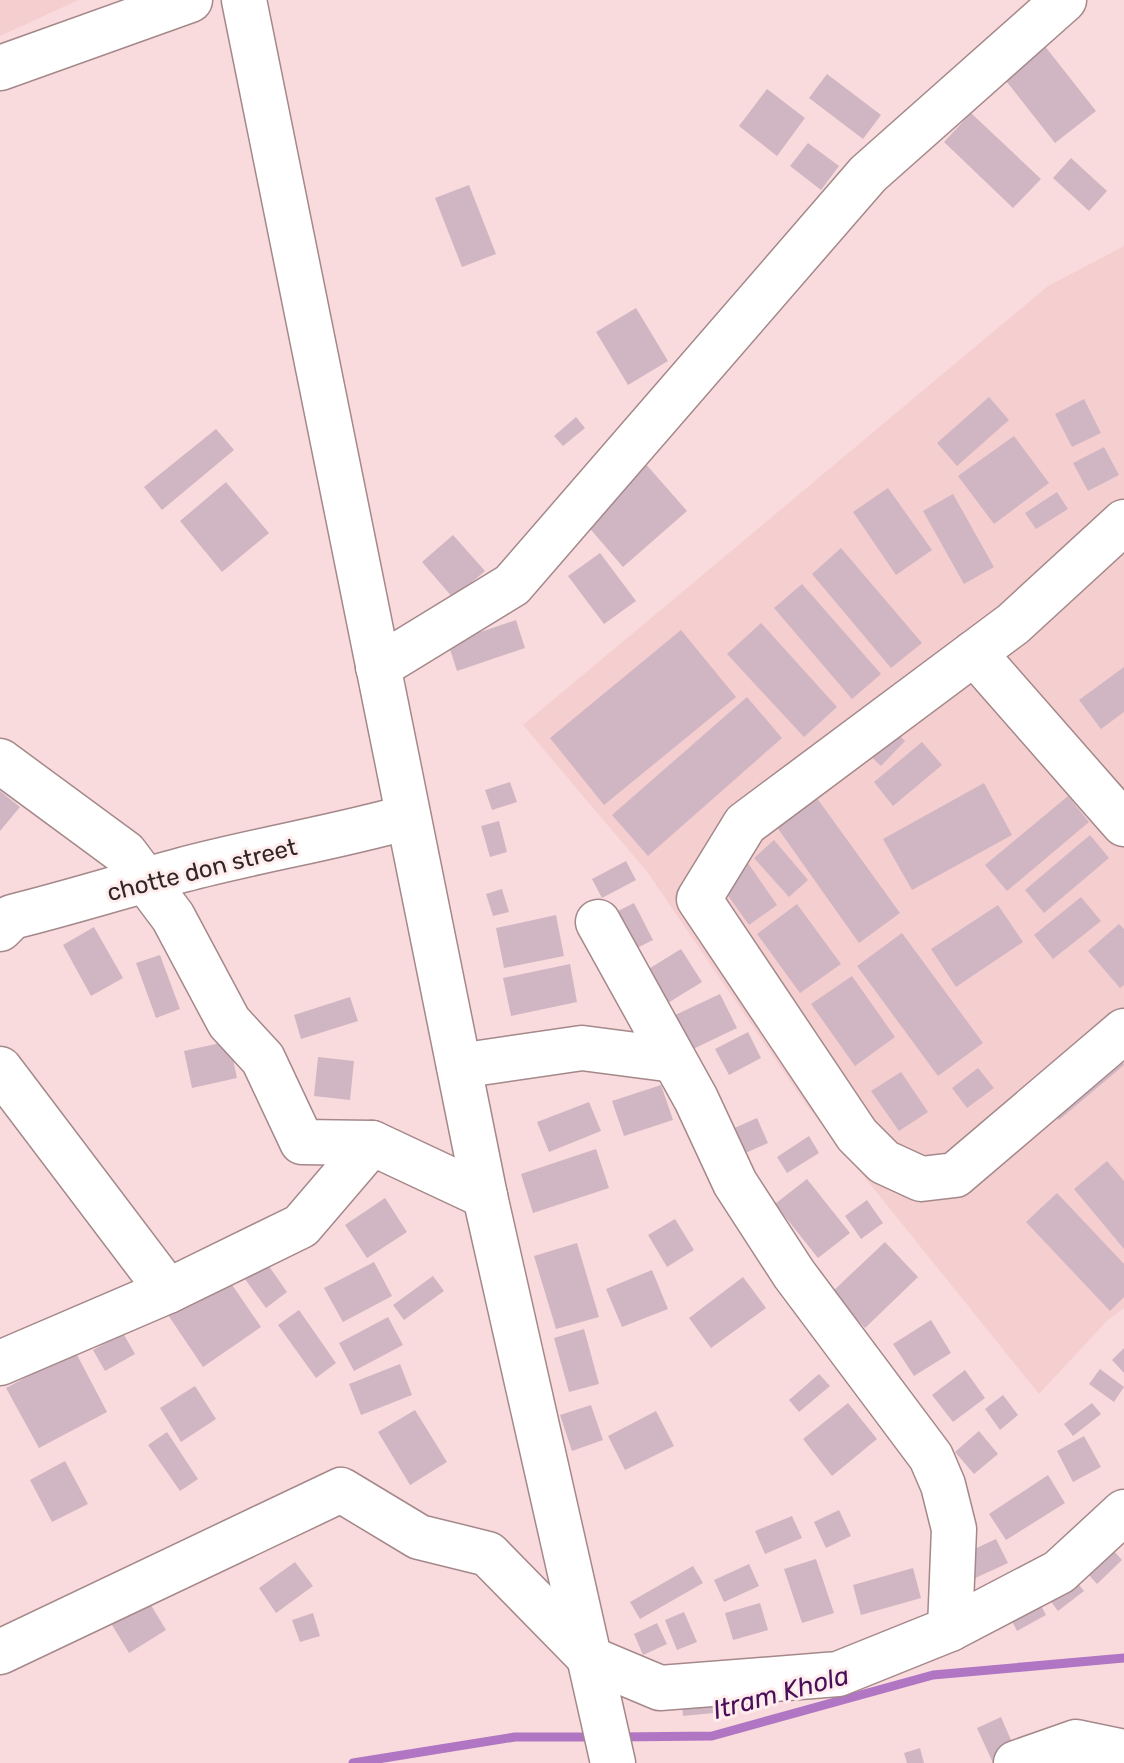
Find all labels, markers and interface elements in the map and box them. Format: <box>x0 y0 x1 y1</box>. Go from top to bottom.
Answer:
street label: chotte don street <box>104 833 300 907</box>
water label: Itram Khola <box>710 1660 852 1726</box>

